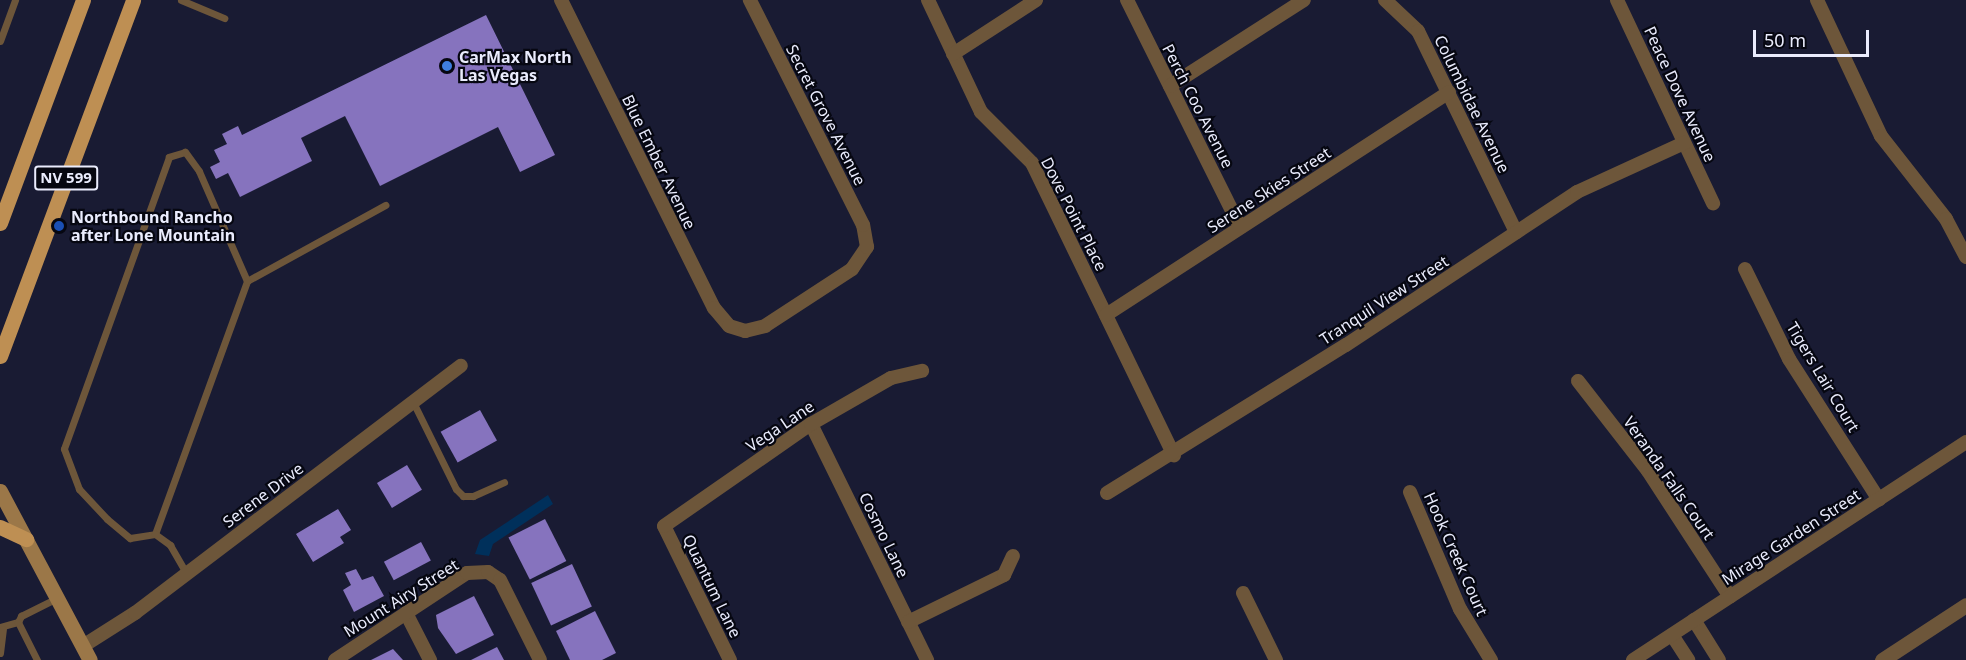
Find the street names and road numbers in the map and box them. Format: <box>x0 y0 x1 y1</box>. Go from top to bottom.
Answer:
street label: Peace Dove Avenue <box>1640 23 1720 165</box>
street label: Columbidae Avenue <box>1430 32 1514 176</box>
street label: Secret Grove Avenue <box>782 41 870 189</box>
street label: Perch Coo Avenue <box>1158 41 1238 171</box>
street label: Blue Ember Avenue <box>618 92 700 232</box>
street label: Serene Skies Street <box>1204 143 1334 237</box>
street label: Dove Point Place <box>1037 154 1111 274</box>
road number: NV 599 <box>33 166 99 190</box>
street label: Tranquil View Street <box>1316 251 1452 349</box>
street label: Tigers Lair Court <box>1783 319 1863 435</box>
street label: Vega Lane <box>742 396 818 456</box>
street label: Veranda Falls Court <box>1619 413 1719 543</box>
street label: Serene Drive <box>219 459 307 531</box>
street label: Mirage Garden Street <box>1718 485 1864 589</box>
street label: Cosmo Lane <box>855 489 913 581</box>
street label: Hook Creek Court <box>1420 489 1492 619</box>
street label: Quantum Lane <box>679 531 745 641</box>
street label: Mount Airy Street <box>340 555 462 641</box>

